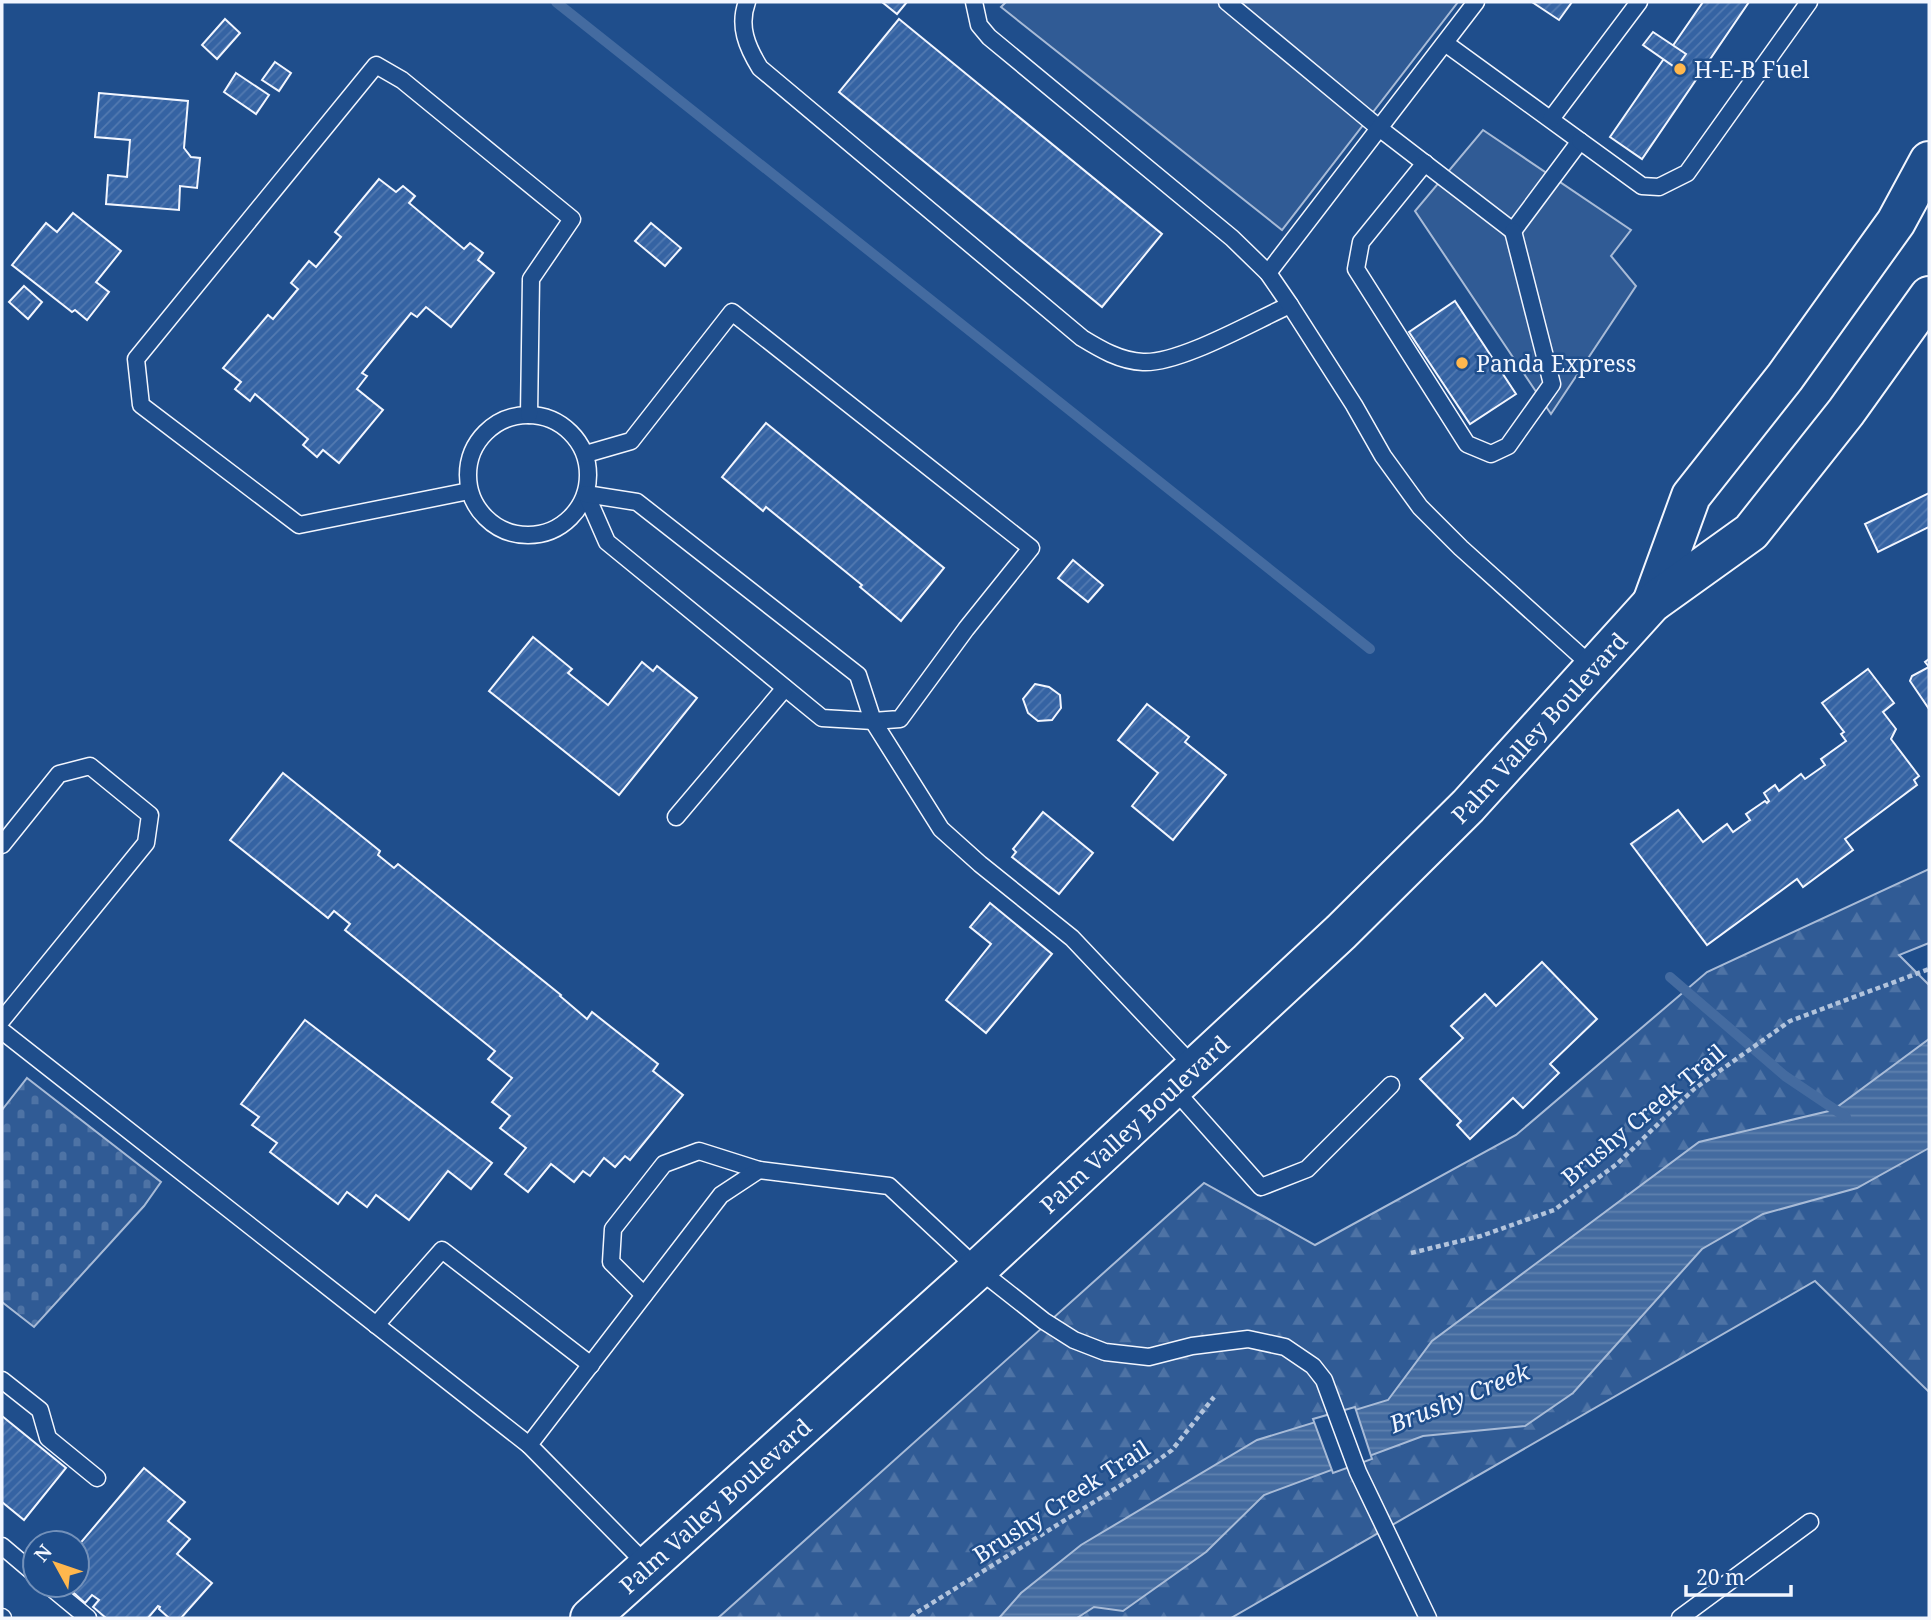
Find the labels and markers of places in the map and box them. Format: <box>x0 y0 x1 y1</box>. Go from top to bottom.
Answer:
place label: H-E-B Fuel <box>1694 53 1809 85</box>
marker: H-E-B Fuel <box>1672 61 1688 77</box>
place label: Panda Express <box>1476 347 1636 379</box>
marker: Panda Express <box>1454 355 1470 371</box>

